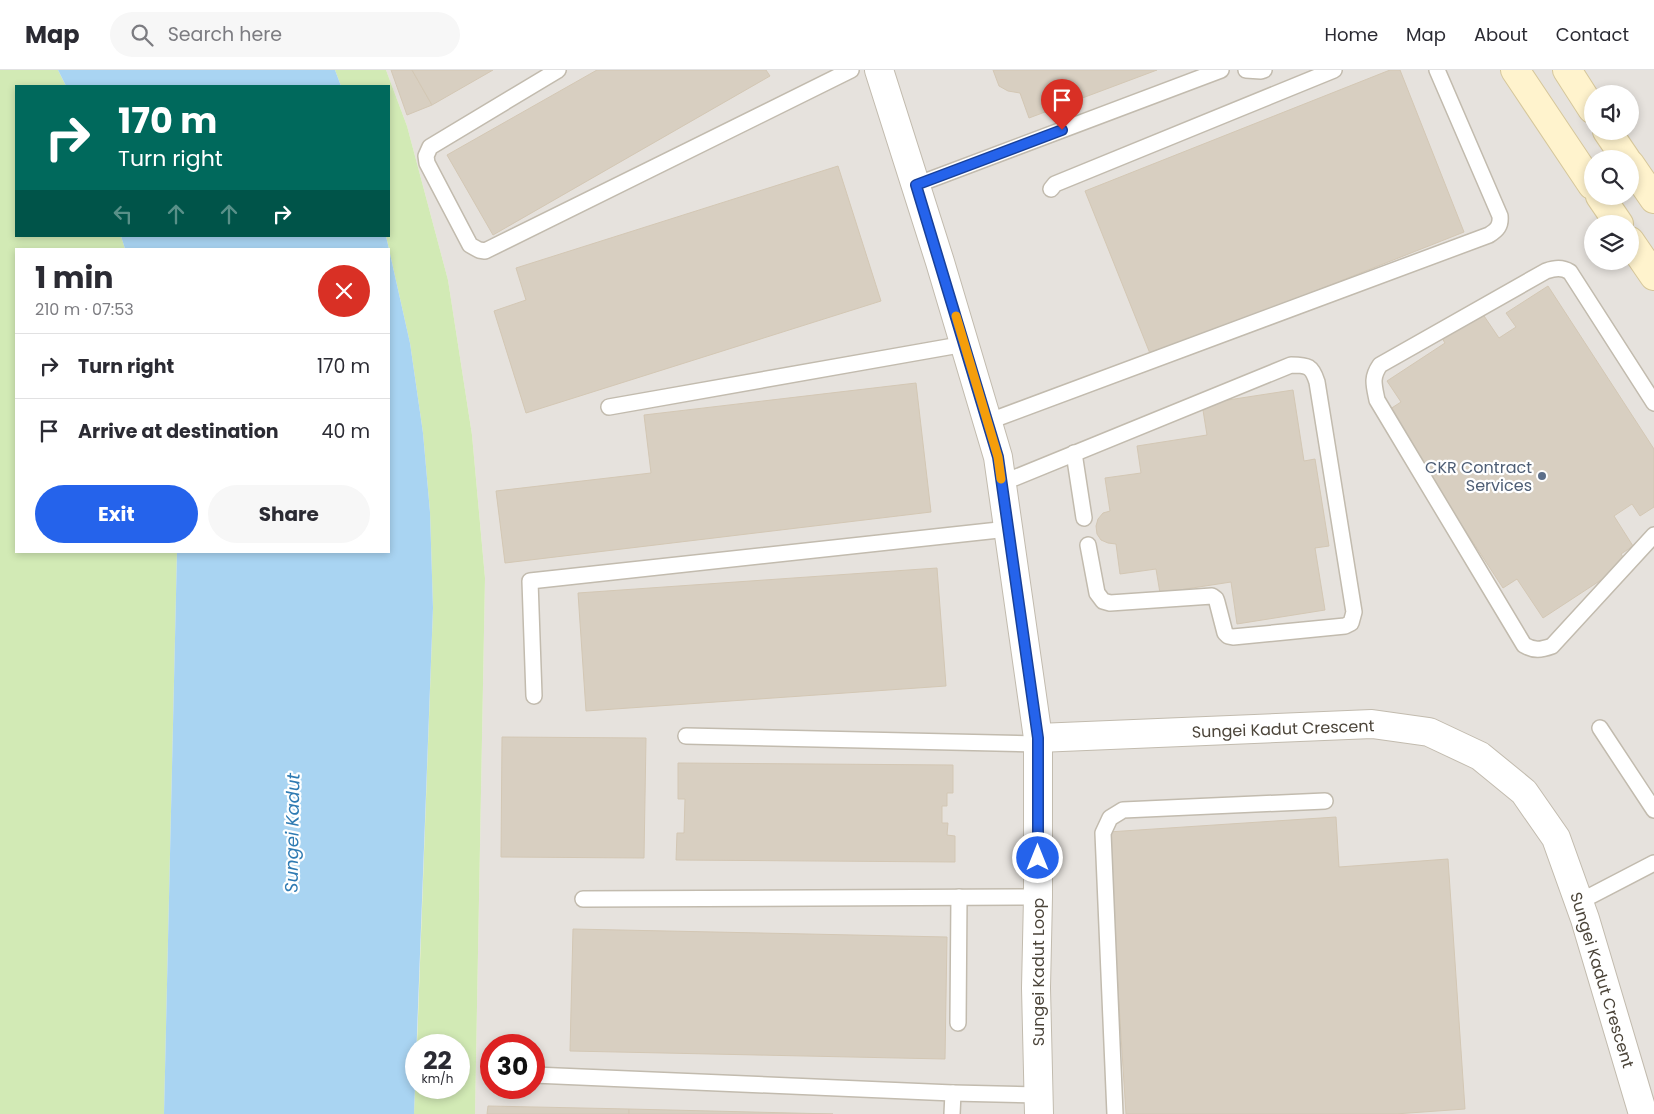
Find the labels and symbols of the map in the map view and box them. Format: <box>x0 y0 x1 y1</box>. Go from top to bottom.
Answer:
pin <box>1041 79 1083 130</box>
place label: CKR Contract Services <box>1425 456 1532 497</box>
marker: CKR Contract Services <box>1536 470 1548 482</box>
street label: Sungei Kadut Crescent <box>1191 714 1375 744</box>
water label: Sungei Kadut <box>278 772 306 893</box>
position arrow <box>1011 831 1063 883</box>
street label: Sungei Kadut Crescent <box>1564 889 1640 1071</box>
street label: Sungei Kadut Loop <box>1027 898 1050 1046</box>
speed limit sign: 30 <box>480 1034 545 1099</box>

